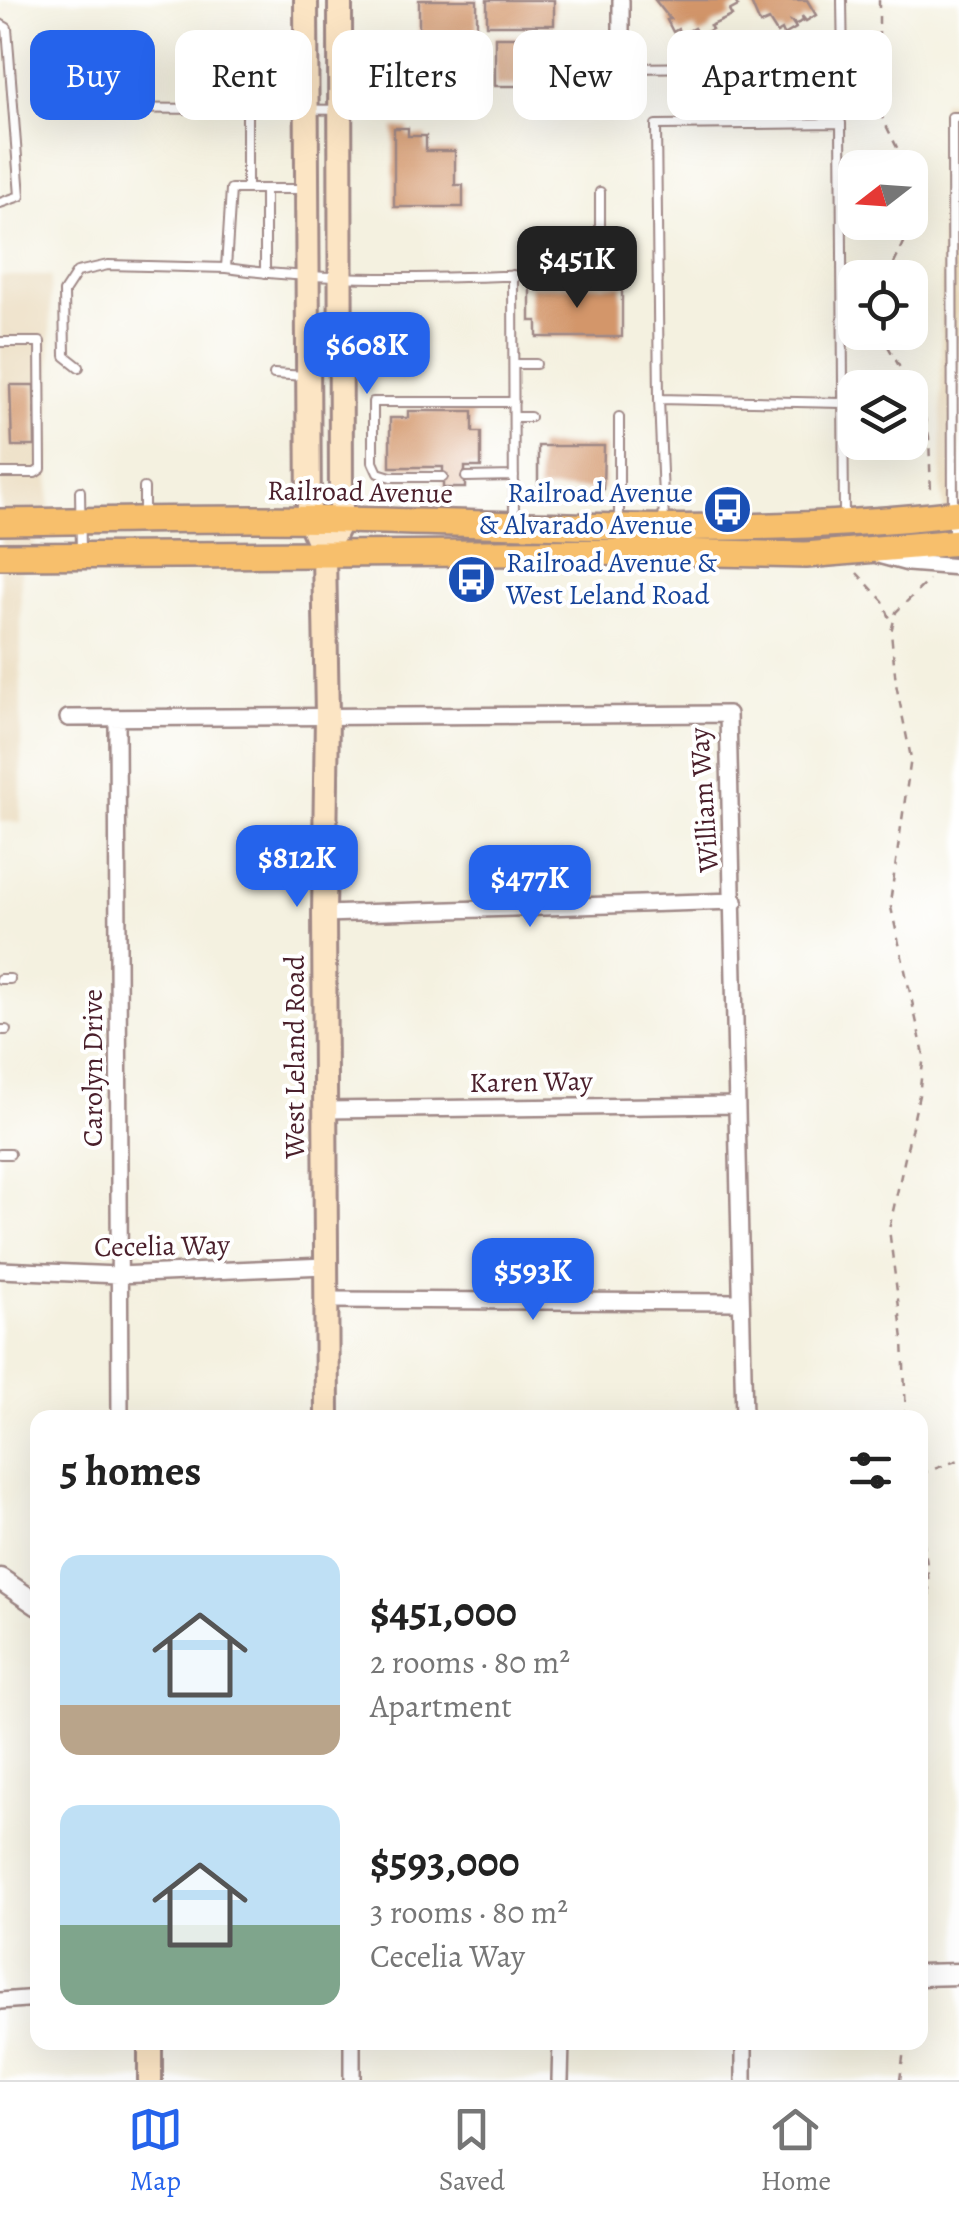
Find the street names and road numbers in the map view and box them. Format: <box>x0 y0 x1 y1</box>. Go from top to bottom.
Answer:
street label: Railroad Avenue <box>267 471 453 513</box>
street label: William Way <box>680 726 728 875</box>
street label: West Leland Road <box>276 954 314 1160</box>
street label: Carolyn Drive <box>74 989 112 1147</box>
street label: Karen Way <box>469 1062 593 1102</box>
street label: Cecelia Way <box>94 1226 231 1266</box>

